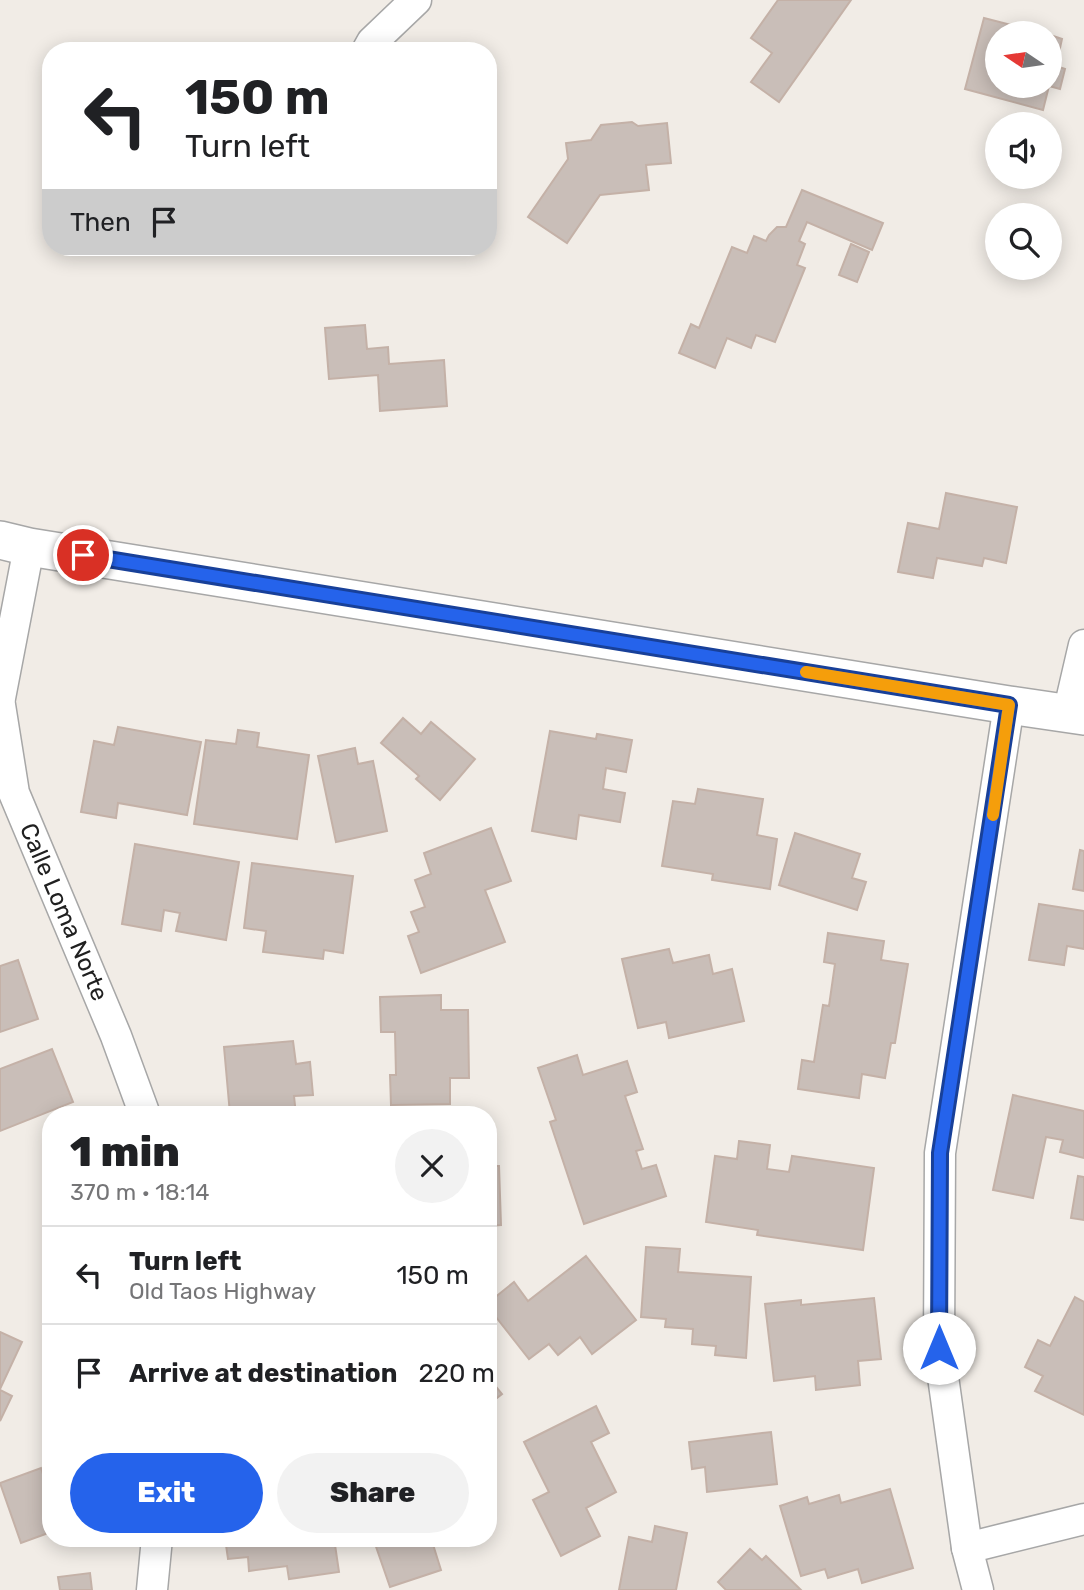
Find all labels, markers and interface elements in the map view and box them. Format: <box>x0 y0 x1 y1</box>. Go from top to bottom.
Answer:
north arrow <box>985 21 1062 98</box>
map controls <box>985 21 1062 280</box>
text: 150 m <box>185 68 330 126</box>
icon: left <box>70 70 161 161</box>
button: sound <box>985 112 1062 189</box>
text: Turn left <box>185 127 310 165</box>
icon: arrive <box>145 203 183 241</box>
button: search <box>985 203 1062 280</box>
text: Then <box>70 207 131 238</box>
pin <box>53 525 113 585</box>
icon: arrive <box>64 536 102 574</box>
street label: Calle Loma Norte <box>14 819 114 1005</box>
text: 1 min <box>70 1127 180 1177</box>
button: close <box>395 1129 469 1203</box>
text: 370 m · 18:14 <box>70 1178 210 1206</box>
text: Turn left <box>129 1246 241 1277</box>
icon: left <box>70 1256 108 1294</box>
text: 150 m <box>396 1260 469 1291</box>
text: Old Taos Highway <box>129 1277 316 1305</box>
position arrow <box>902 1311 976 1385</box>
icon: arrive <box>70 1354 108 1392</box>
text: Arrive at destination <box>129 1358 397 1389</box>
text: 220 m <box>418 1358 495 1389</box>
button: Exit <box>70 1453 263 1533</box>
button: Share <box>277 1453 469 1533</box>

